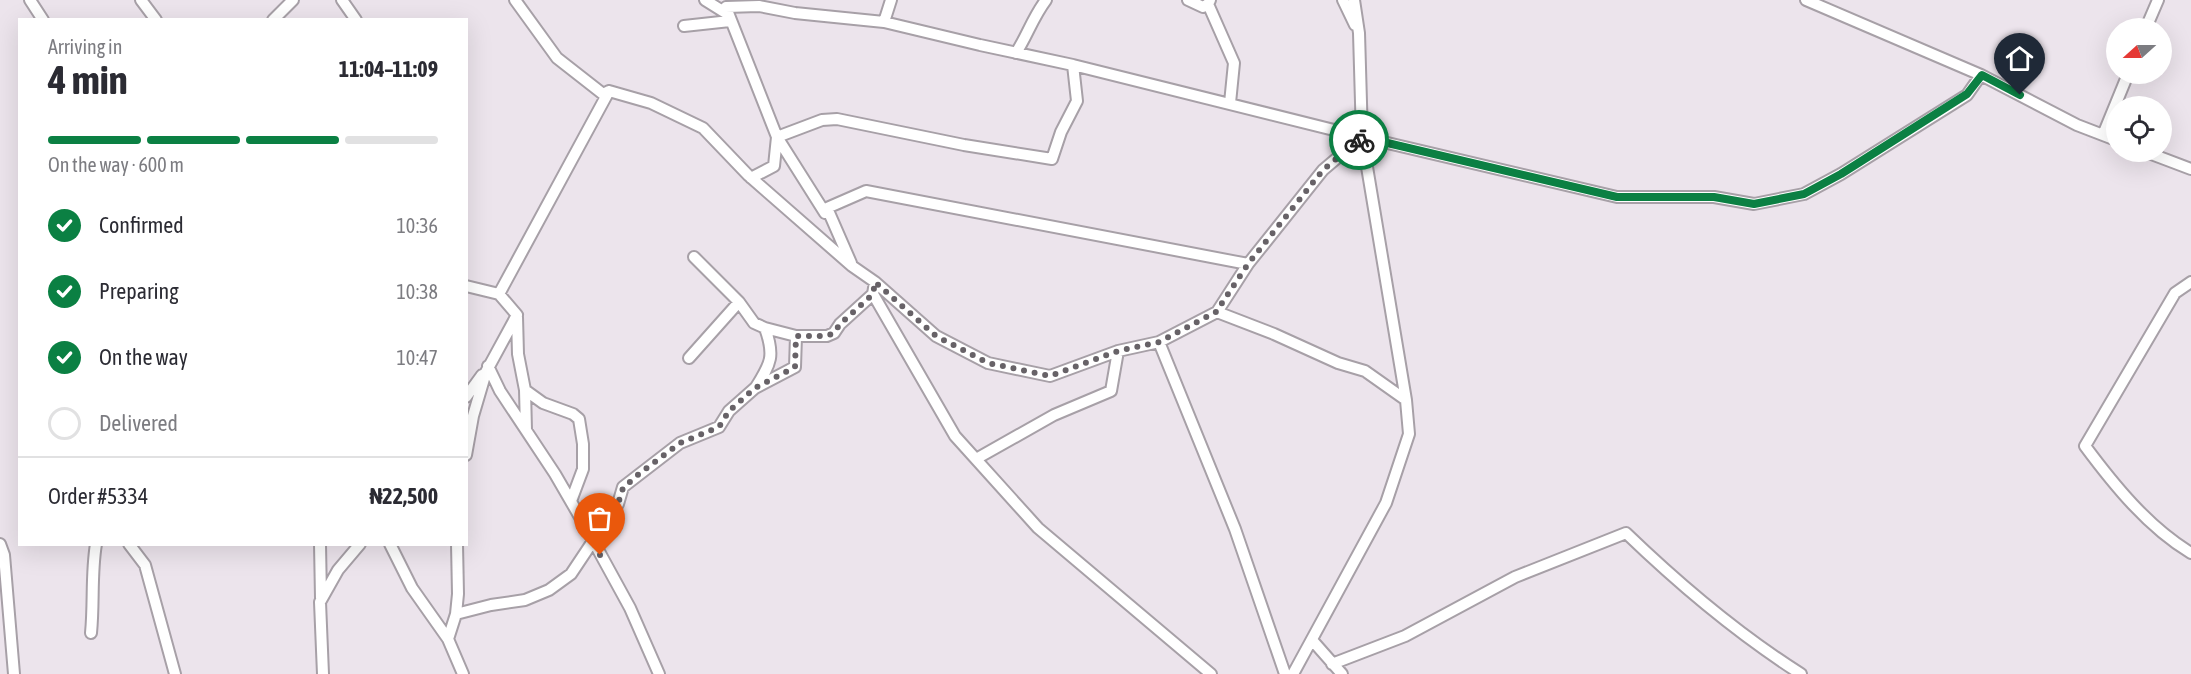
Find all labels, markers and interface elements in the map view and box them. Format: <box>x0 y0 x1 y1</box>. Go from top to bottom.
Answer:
north arrow <box>2106 18 2172 84</box>
map controls <box>2106 18 2172 162</box>
pin <box>1994 33 2045 95</box>
text: Arriving in <box>48 35 122 58</box>
icon: home <box>2003 42 2036 75</box>
text: 11:04–11:09 <box>339 56 438 82</box>
text: 4 min <box>48 58 128 102</box>
button: locate <box>2106 96 2172 162</box>
courier <box>1329 110 1389 170</box>
icon: bike <box>1343 124 1376 157</box>
text: On the way · 600 m <box>48 153 184 176</box>
icon: check <box>48 209 81 242</box>
text: Confirmed <box>99 212 184 238</box>
text: 10:36 <box>396 214 438 237</box>
icon: check <box>48 275 81 308</box>
text: Preparing <box>99 278 179 304</box>
text: 10:38 <box>396 280 438 303</box>
icon: check <box>48 341 81 374</box>
text: On the way <box>99 344 188 370</box>
text: 10:47 <box>396 346 438 369</box>
text: Delivered <box>99 410 178 436</box>
text: Order #5334 <box>48 483 148 509</box>
text: ₦22,500 <box>369 483 438 509</box>
pin <box>574 493 625 555</box>
icon: bag <box>583 502 616 535</box>

